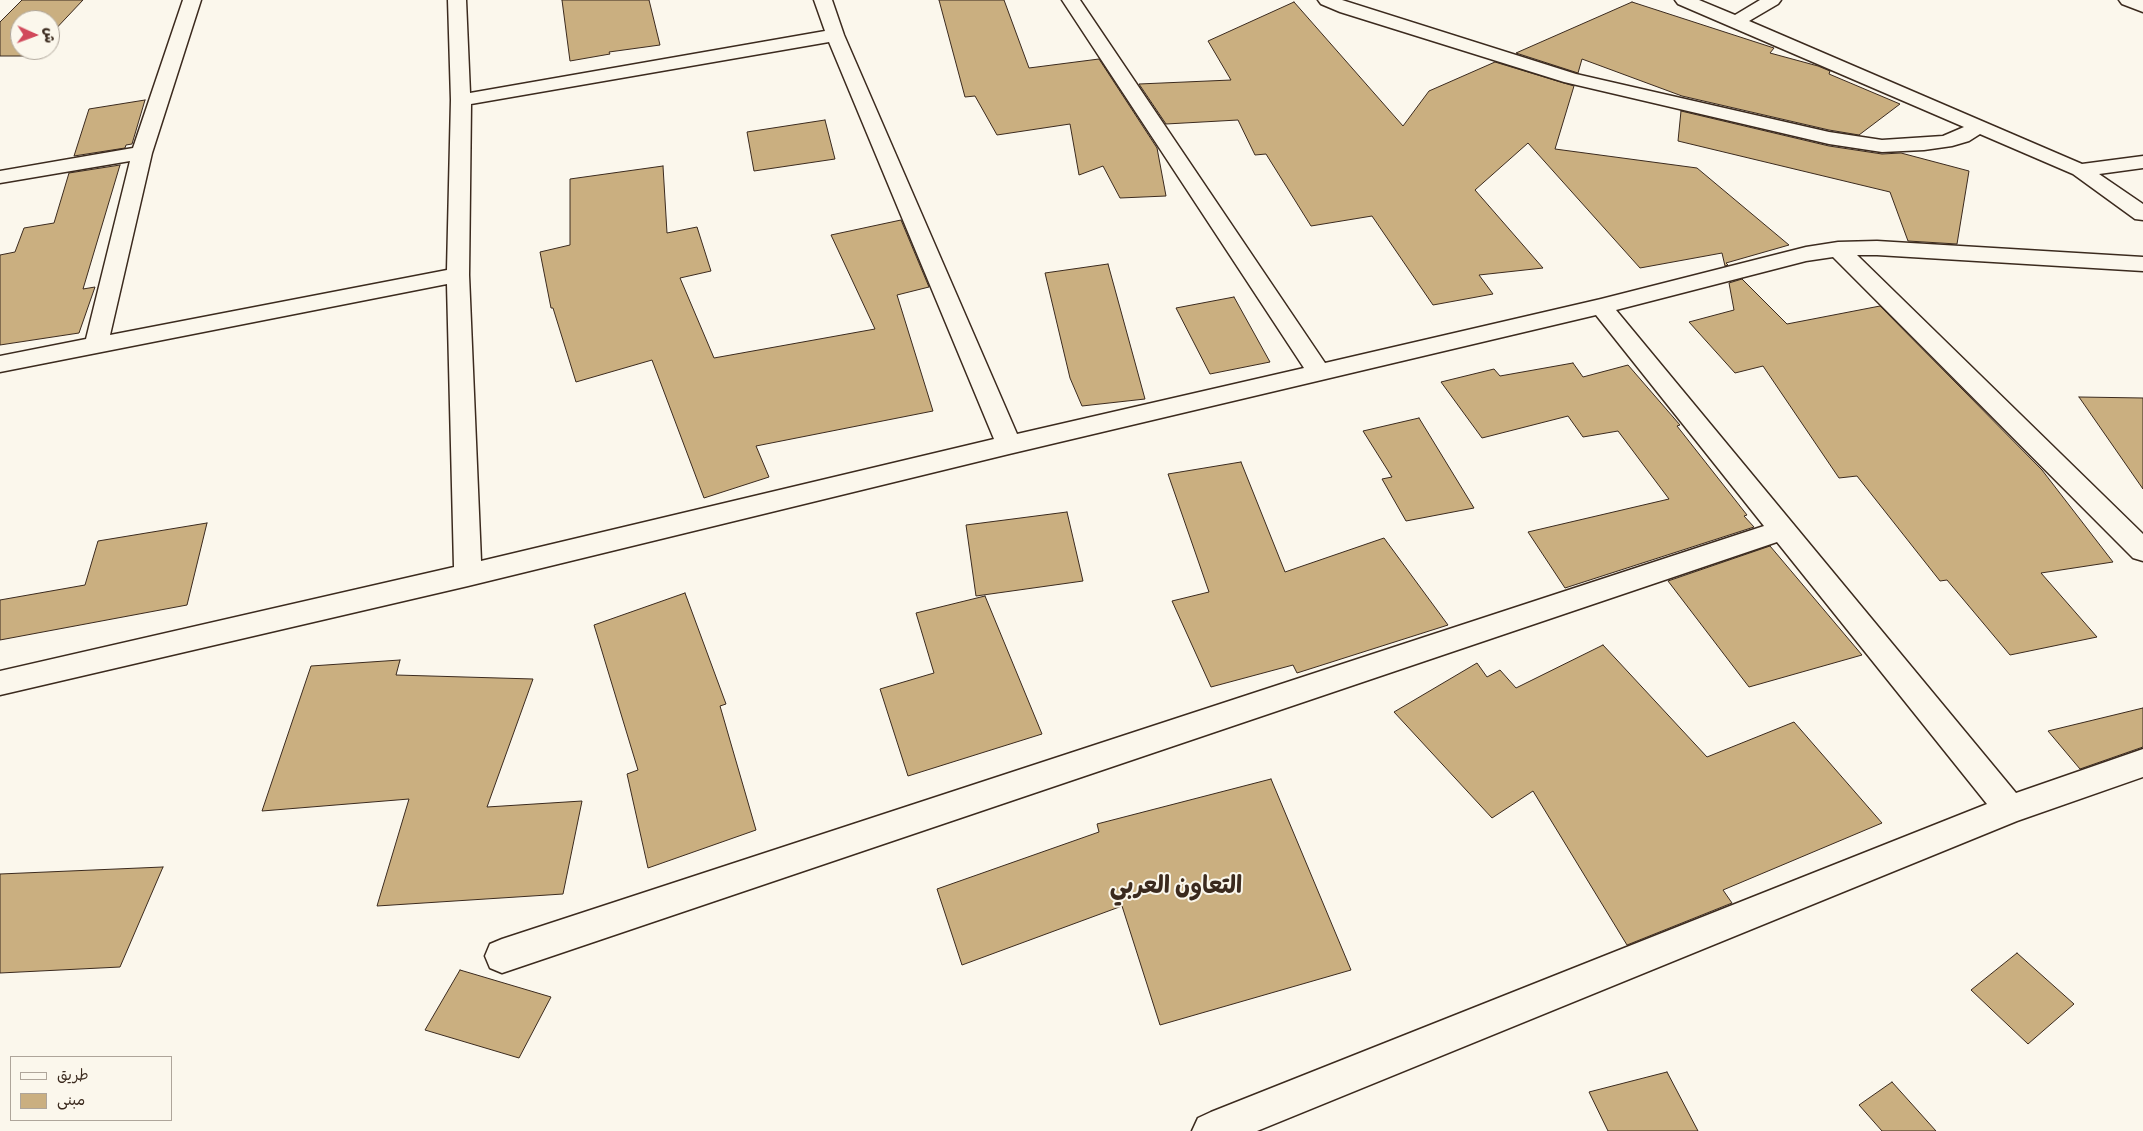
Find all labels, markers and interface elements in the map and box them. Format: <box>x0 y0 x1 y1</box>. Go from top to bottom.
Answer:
north arrow <box>10 10 60 60</box>
text: ش <box>41 28 58 44</box>
district label: التعاون العربي <box>1110 873 1242 901</box>
legend <box>10 1056 172 1121</box>
text: طريق <box>57 1066 89 1085</box>
text: مبنى <box>57 1091 85 1110</box>

